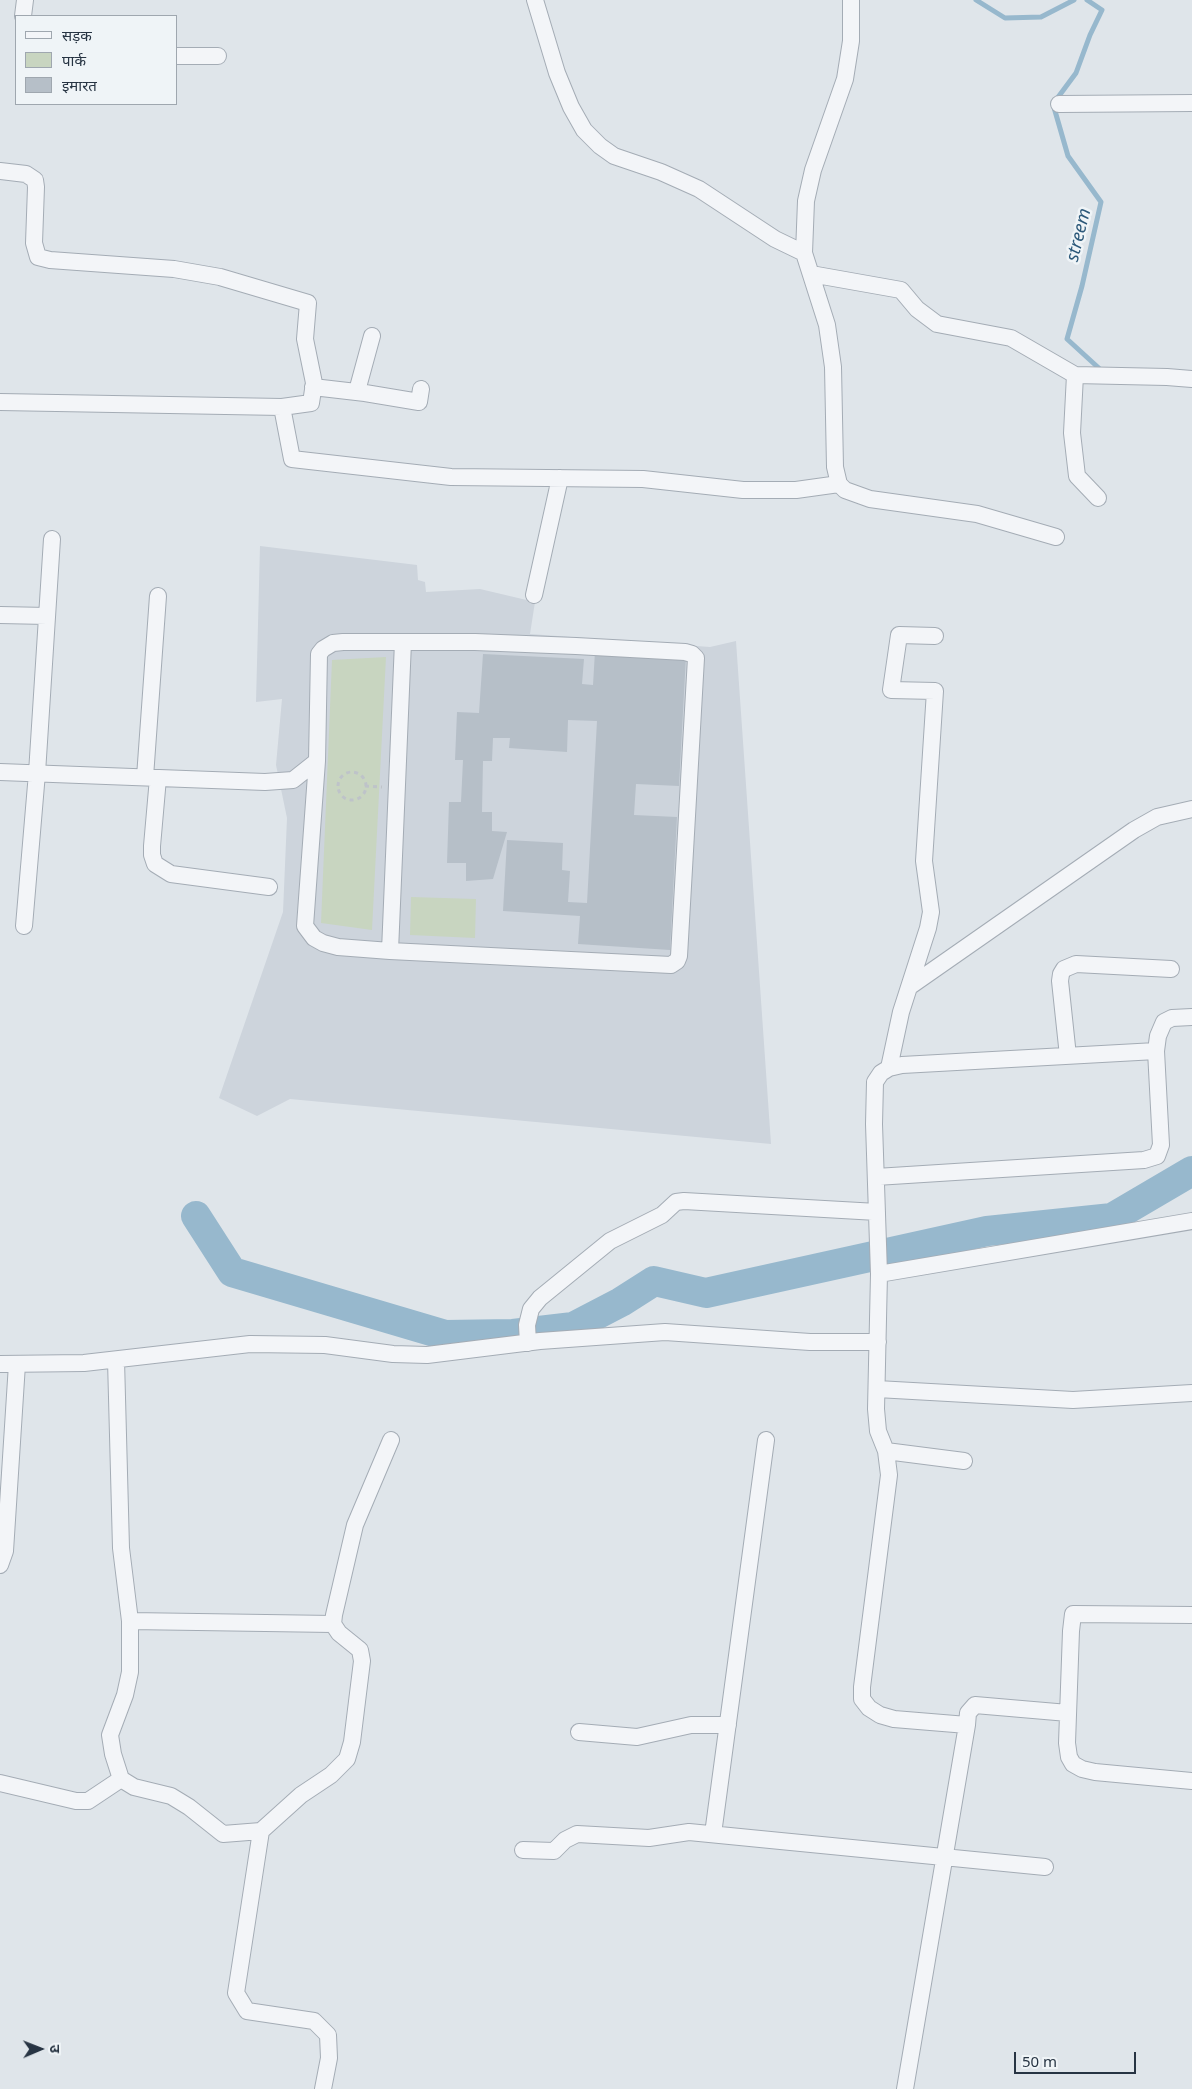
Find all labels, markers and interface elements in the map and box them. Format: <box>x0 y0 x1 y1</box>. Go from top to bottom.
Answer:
legend <box>15 15 178 105</box>
text: सड़क <box>62 25 92 45</box>
text: पार्क <box>62 50 86 70</box>
text: इमारत <box>62 75 97 95</box>
water label: streem <box>1062 206 1096 264</box>
north arrow <box>15 2024 65 2074</box>
scale bar <box>1017 2042 1140 2074</box>
text: उ <box>46 2044 65 2053</box>
text: 50 m <box>1022 2051 1057 2071</box>

